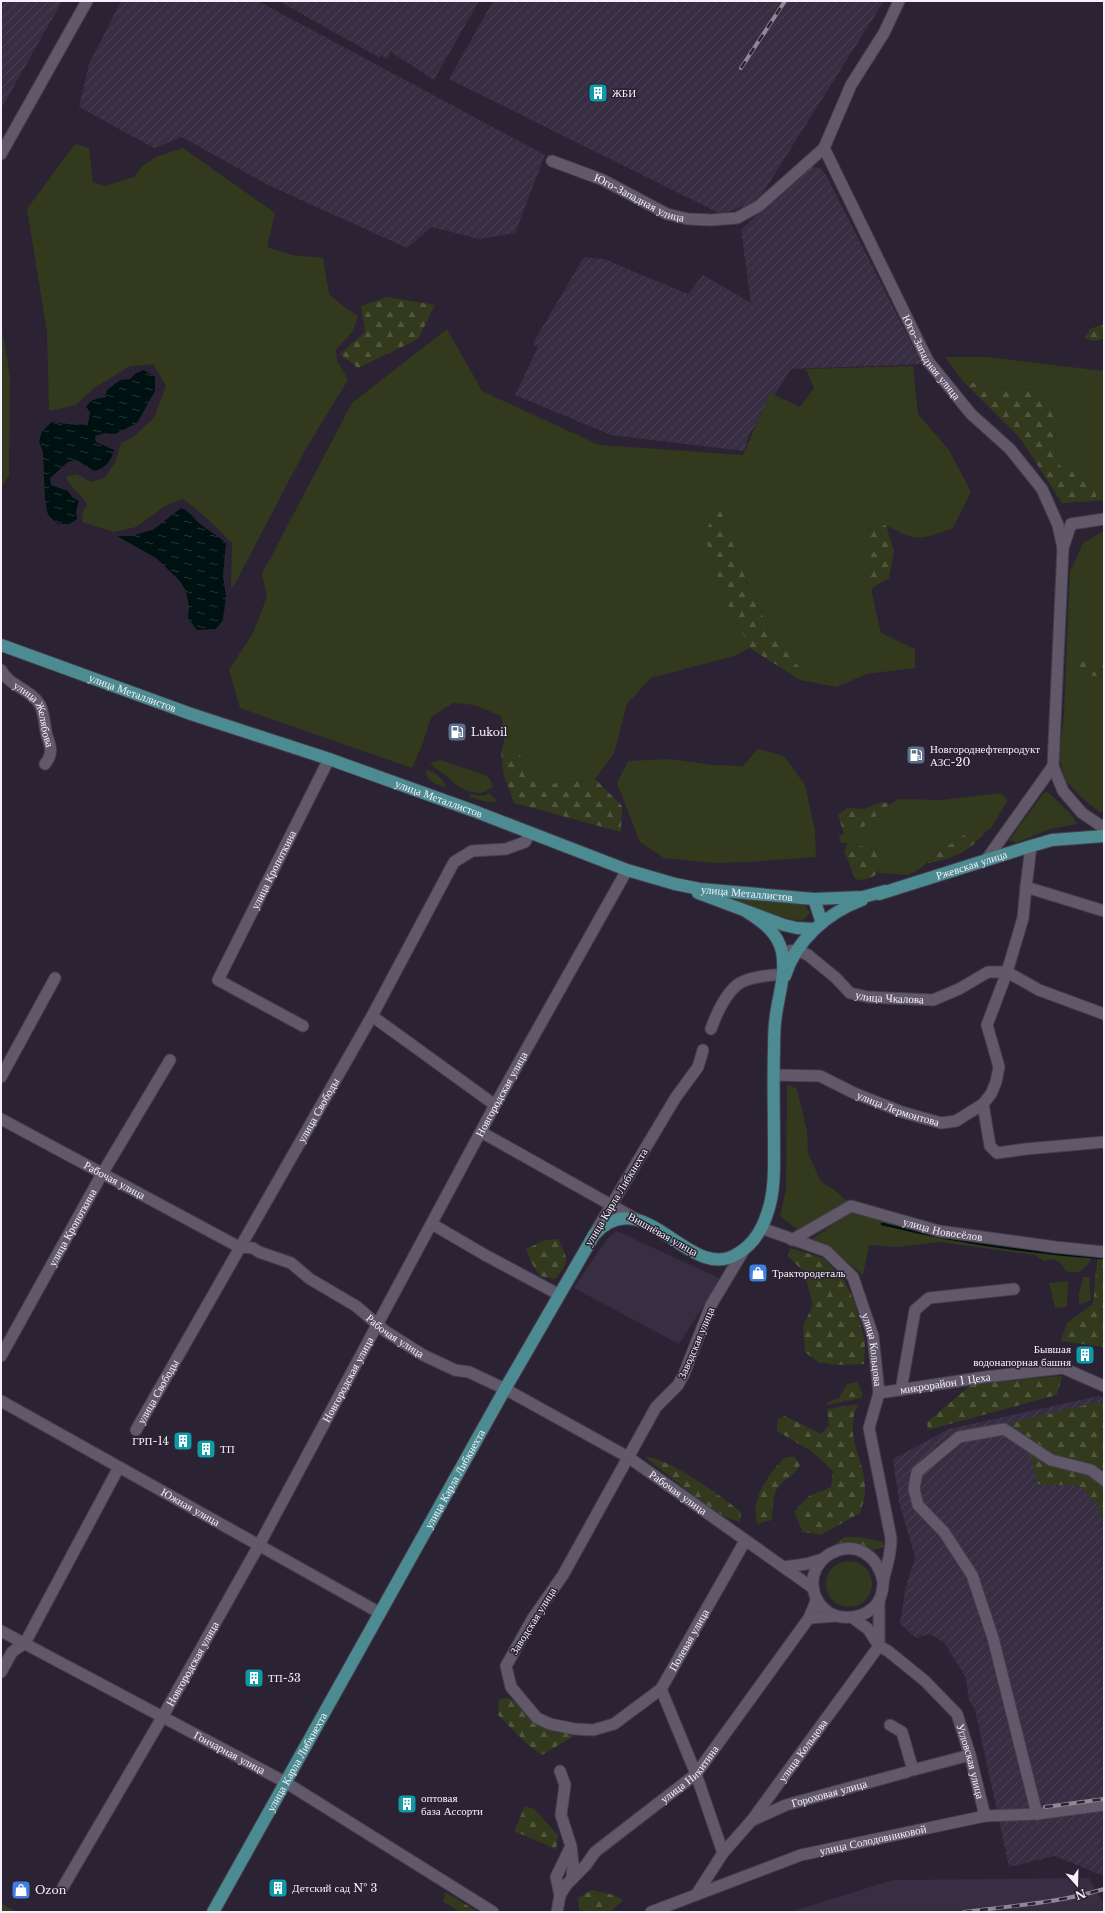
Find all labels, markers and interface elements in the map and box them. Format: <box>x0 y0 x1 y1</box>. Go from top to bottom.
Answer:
building icon: ЖБИ <box>587 82 609 104</box>
place label: ЖБИ <box>612 86 636 100</box>
street label: Юго-Западная улица <box>592 170 686 225</box>
street label: Юго-Западная улица <box>899 312 964 403</box>
street label: улица Металлистов <box>87 671 178 715</box>
street label: улица Желябова <box>11 678 57 749</box>
fuel station icon: Lukoil <box>446 721 468 743</box>
place label: Lukoil <box>471 725 508 739</box>
place label: Новгороднефтепродукт АЗС-20 <box>930 742 1040 769</box>
fuel station icon: Новгороднефтепродукт АЗС-20 <box>905 744 927 766</box>
street label: улица Металлистов <box>393 776 485 821</box>
street label: улица Кропоткина <box>248 828 299 912</box>
street label: Ржевская улица <box>934 847 1009 883</box>
street label: улица Металлистов <box>701 882 793 904</box>
street label: улица Чкалова <box>854 987 924 1007</box>
street label: Новгородская улица <box>472 1049 531 1139</box>
street label: улица Свободы <box>294 1075 342 1145</box>
street label: улица Лермонтова <box>855 1088 941 1129</box>
street label: улица Карла Либкнехта <box>581 1146 651 1248</box>
street label: Рабочая улица <box>81 1158 148 1202</box>
street label: улица Кропоткина <box>45 1186 100 1269</box>
street label: Вишнёвая улица <box>626 1209 701 1259</box>
street label: улица Новосёлов <box>902 1214 983 1244</box>
shop icon: Трактородеталь <box>747 1262 769 1284</box>
place label: Трактородеталь <box>772 1266 846 1280</box>
street label: Заводская улица <box>675 1305 717 1381</box>
street label: Рабочая улица <box>363 1311 427 1361</box>
street label: улица Кольцова <box>859 1311 885 1387</box>
street label: Новгородская улица <box>319 1334 376 1425</box>
place label: Бывшая водонапорная башня <box>973 1342 1071 1369</box>
building icon: Бывшая водонапорная башня <box>1074 1344 1096 1366</box>
street label: улица Свободы <box>134 1356 182 1427</box>
street label: микрорайон 1 Цеха <box>899 1369 991 1397</box>
street label: улица Карла Либкнехта <box>422 1427 488 1531</box>
building icon: ГРП-14 <box>172 1430 194 1452</box>
place label: ГРП-14 <box>132 1434 169 1448</box>
building icon: ТП <box>195 1438 217 1460</box>
place label: ТП <box>220 1442 235 1456</box>
street label: Рабочая улица <box>646 1467 710 1518</box>
street label: Южная улица <box>158 1485 222 1529</box>
street label: Заводская улица <box>507 1585 559 1657</box>
street label: Полевая улица <box>666 1606 712 1674</box>
street label: Новгородская улица <box>163 1619 222 1709</box>
building icon: ТП-53 <box>243 1667 265 1689</box>
place label: ТП-53 <box>268 1671 301 1685</box>
street label: улица Карла Либкнехта <box>264 1710 330 1814</box>
street label: улица Кольцова <box>775 1716 830 1785</box>
street label: Угловская улица <box>953 1722 988 1800</box>
street label: Гончарная улица <box>192 1728 268 1777</box>
street label: улица Никитина <box>658 1742 722 1806</box>
street label: Гороховая улица <box>790 1776 869 1810</box>
place label: оптовая база Ассорти <box>421 1791 483 1818</box>
building icon: оптовая база Ассорти <box>396 1793 418 1815</box>
street label: улица Солодовниковой <box>818 1822 928 1858</box>
north arrow <box>1057 1865 1097 1905</box>
building icon: Детский сад № 3 <box>267 1877 289 1899</box>
shop icon: Ozon <box>10 1879 32 1901</box>
place label: Детский сад № 3 <box>292 1881 378 1895</box>
place label: Ozon <box>35 1883 67 1897</box>
text: N <box>1073 1886 1088 1903</box>

